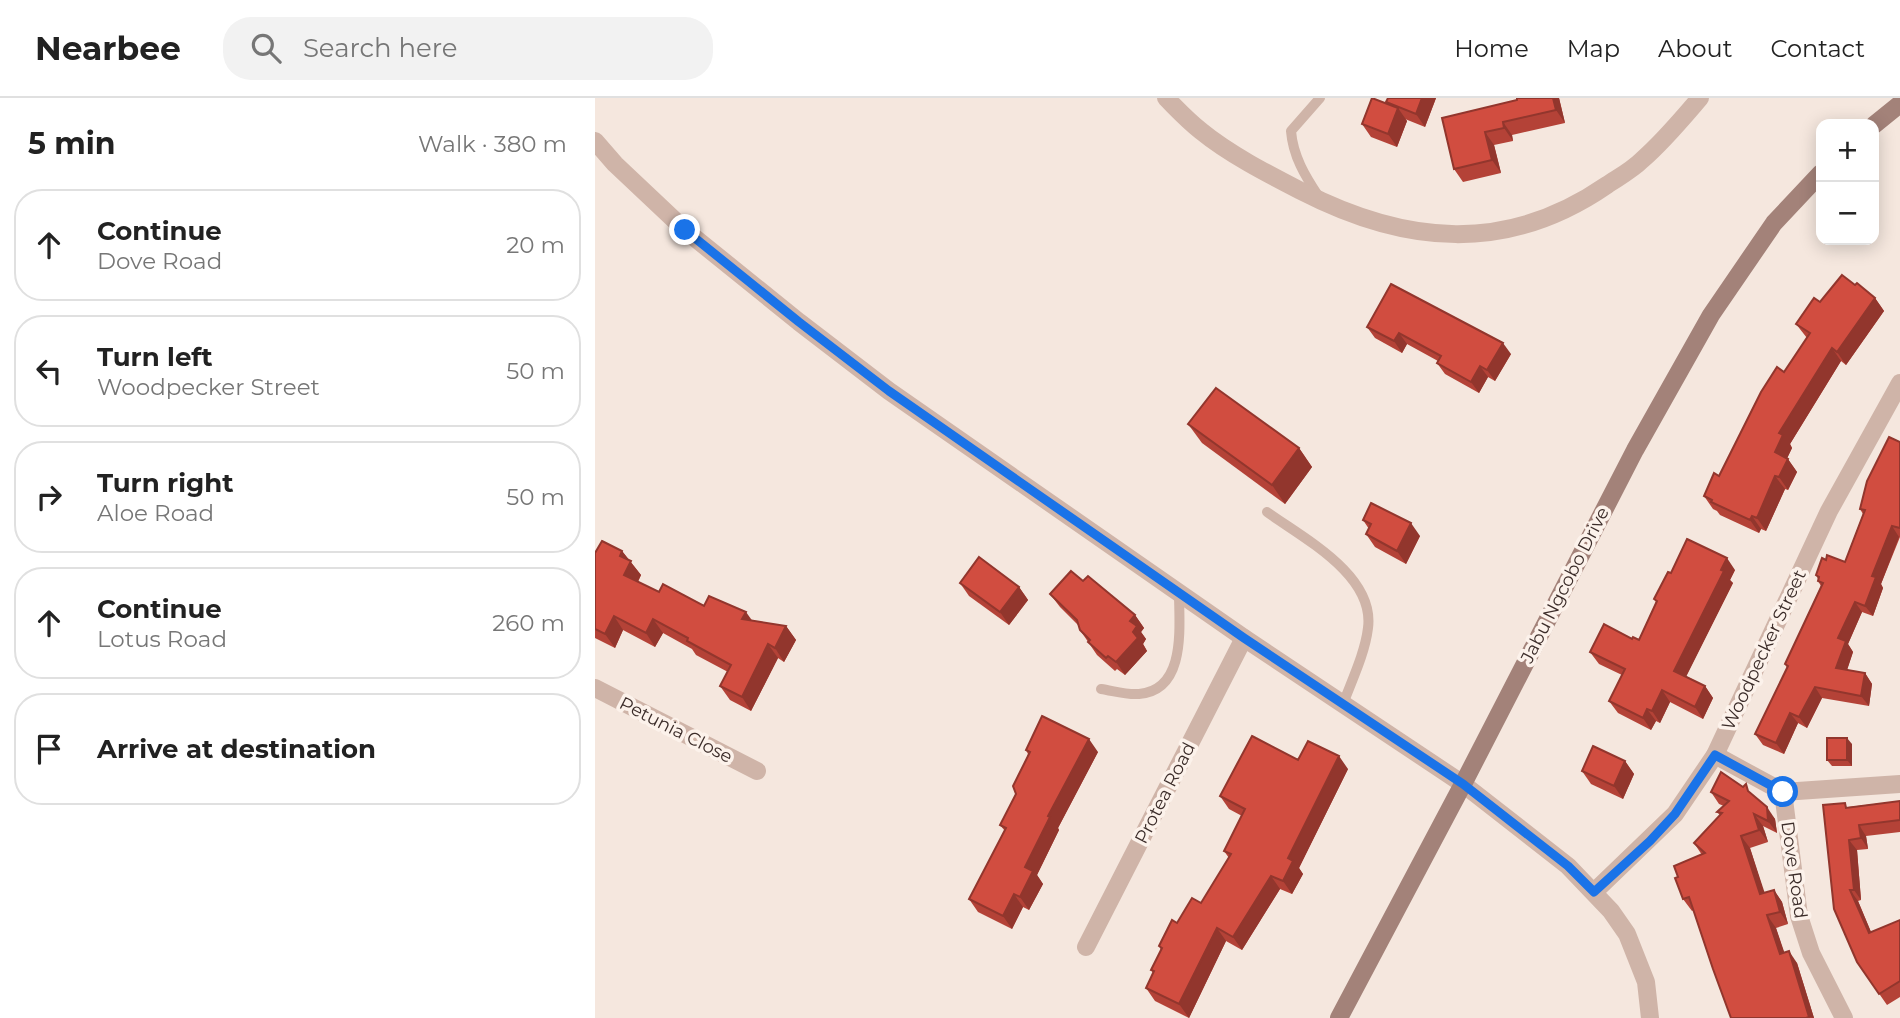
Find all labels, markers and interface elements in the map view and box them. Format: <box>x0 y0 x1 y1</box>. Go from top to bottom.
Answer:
search box <box>223 17 713 80</box>
text: Nearbee <box>35 28 181 68</box>
icon: search <box>247 29 285 67</box>
text: Search here <box>303 32 458 64</box>
text: Home <box>1454 34 1529 63</box>
text: Map <box>1567 34 1620 63</box>
text: About <box>1658 34 1732 63</box>
text: Contact <box>1770 34 1865 63</box>
map controls <box>1816 119 1879 245</box>
button: + <box>1816 119 1879 182</box>
text: 5 min <box>28 125 116 162</box>
text: Walk · 380 m <box>418 130 567 158</box>
button: − <box>1816 182 1879 245</box>
route end <box>669 214 700 245</box>
text: Continue <box>97 215 222 247</box>
icon: ahead <box>30 226 68 264</box>
text: 20 m <box>506 231 565 259</box>
text: Dove Road <box>97 247 222 275</box>
text: Turn left <box>97 341 213 373</box>
icon: left <box>30 352 68 390</box>
text: 50 m <box>506 357 565 385</box>
text: Woodpecker Street <box>97 373 320 401</box>
text: Turn right <box>97 467 233 499</box>
icon: right <box>30 478 68 516</box>
text: 50 m <box>506 483 565 511</box>
text: Aloe Road <box>97 499 214 527</box>
street label: Jabu Ngcobo Drive <box>1516 503 1614 668</box>
street label: Woodpecker Street <box>1717 566 1811 734</box>
text: Continue <box>97 593 222 625</box>
icon: ahead <box>30 604 68 642</box>
text: 260 m <box>492 609 565 637</box>
text: Lotus Road <box>97 625 227 653</box>
street label: Petunia Close <box>616 692 736 768</box>
icon: arrive <box>30 730 68 768</box>
text: Arrive at destination <box>97 733 376 765</box>
street label: Protea Road <box>1130 739 1200 847</box>
route start <box>1767 776 1798 807</box>
street label: Dove Road <box>1776 820 1812 920</box>

